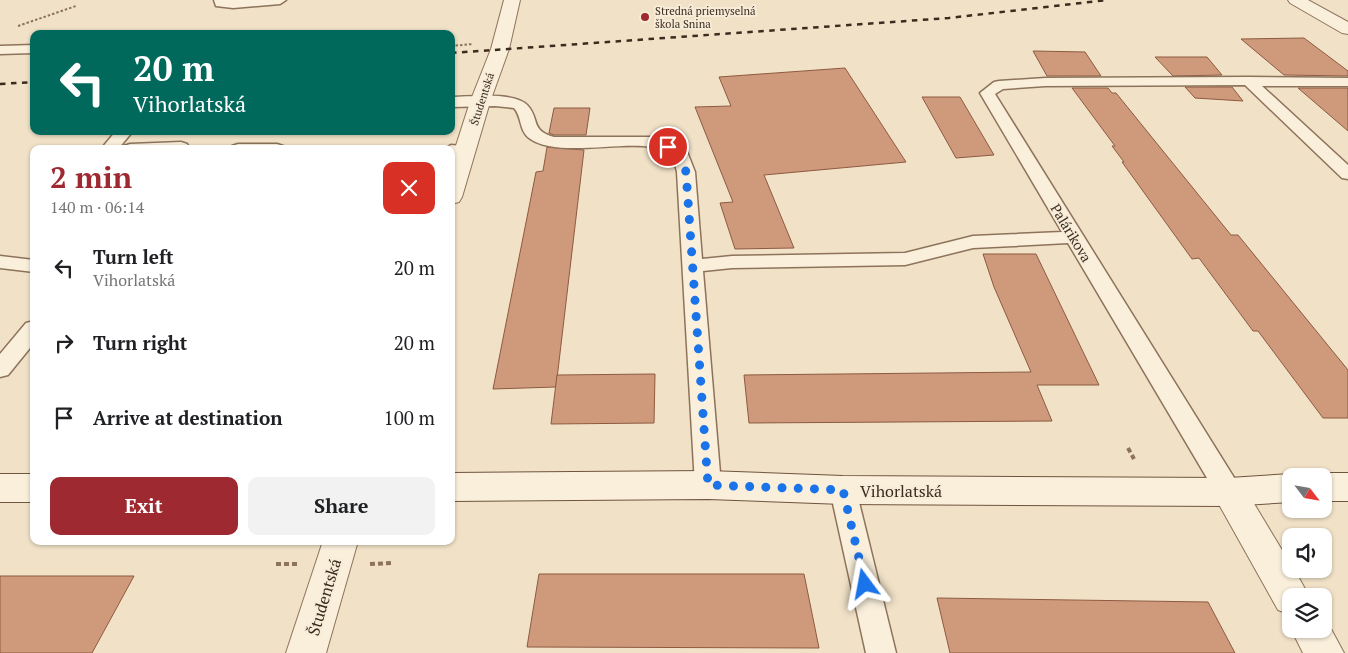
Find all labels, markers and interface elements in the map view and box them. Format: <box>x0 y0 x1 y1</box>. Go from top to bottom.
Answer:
place label: Stredná priemyselná škola Snina <box>655 4 756 31</box>
marker: Stredná priemyselná škola Snina <box>639 11 651 23</box>
text: 20 m <box>133 45 214 91</box>
icon: left <box>50 50 115 115</box>
street label: Študentská <box>467 70 497 127</box>
text: Vihorlatská <box>133 89 246 118</box>
pin <box>647 126 689 168</box>
icon: arrive <box>654 133 682 161</box>
text: 2 min <box>50 157 132 197</box>
button: close <box>383 162 435 214</box>
text: 140 m · 06:14 <box>50 196 144 218</box>
street label: Palárikova <box>1047 200 1096 265</box>
text: Turn left <box>93 244 174 269</box>
icon: left <box>50 254 78 282</box>
text: 20 m <box>394 255 435 280</box>
text: Vihorlatská <box>93 269 175 291</box>
icon: right <box>50 329 78 357</box>
text: Turn right <box>93 330 187 355</box>
text: 20 m <box>394 330 435 355</box>
icon: arrive <box>50 404 78 432</box>
text: Arrive at destination <box>93 405 282 430</box>
text: 100 m <box>384 405 435 430</box>
north arrow <box>1282 468 1332 518</box>
map controls <box>1282 468 1332 638</box>
button: Exit <box>50 477 238 535</box>
button: Share <box>248 477 435 535</box>
street label: Vihorlatská <box>860 480 942 502</box>
button: sound <box>1282 528 1332 578</box>
street label: Študentská <box>302 556 346 638</box>
position arrow <box>838 557 890 609</box>
button: layers <box>1282 588 1332 638</box>

